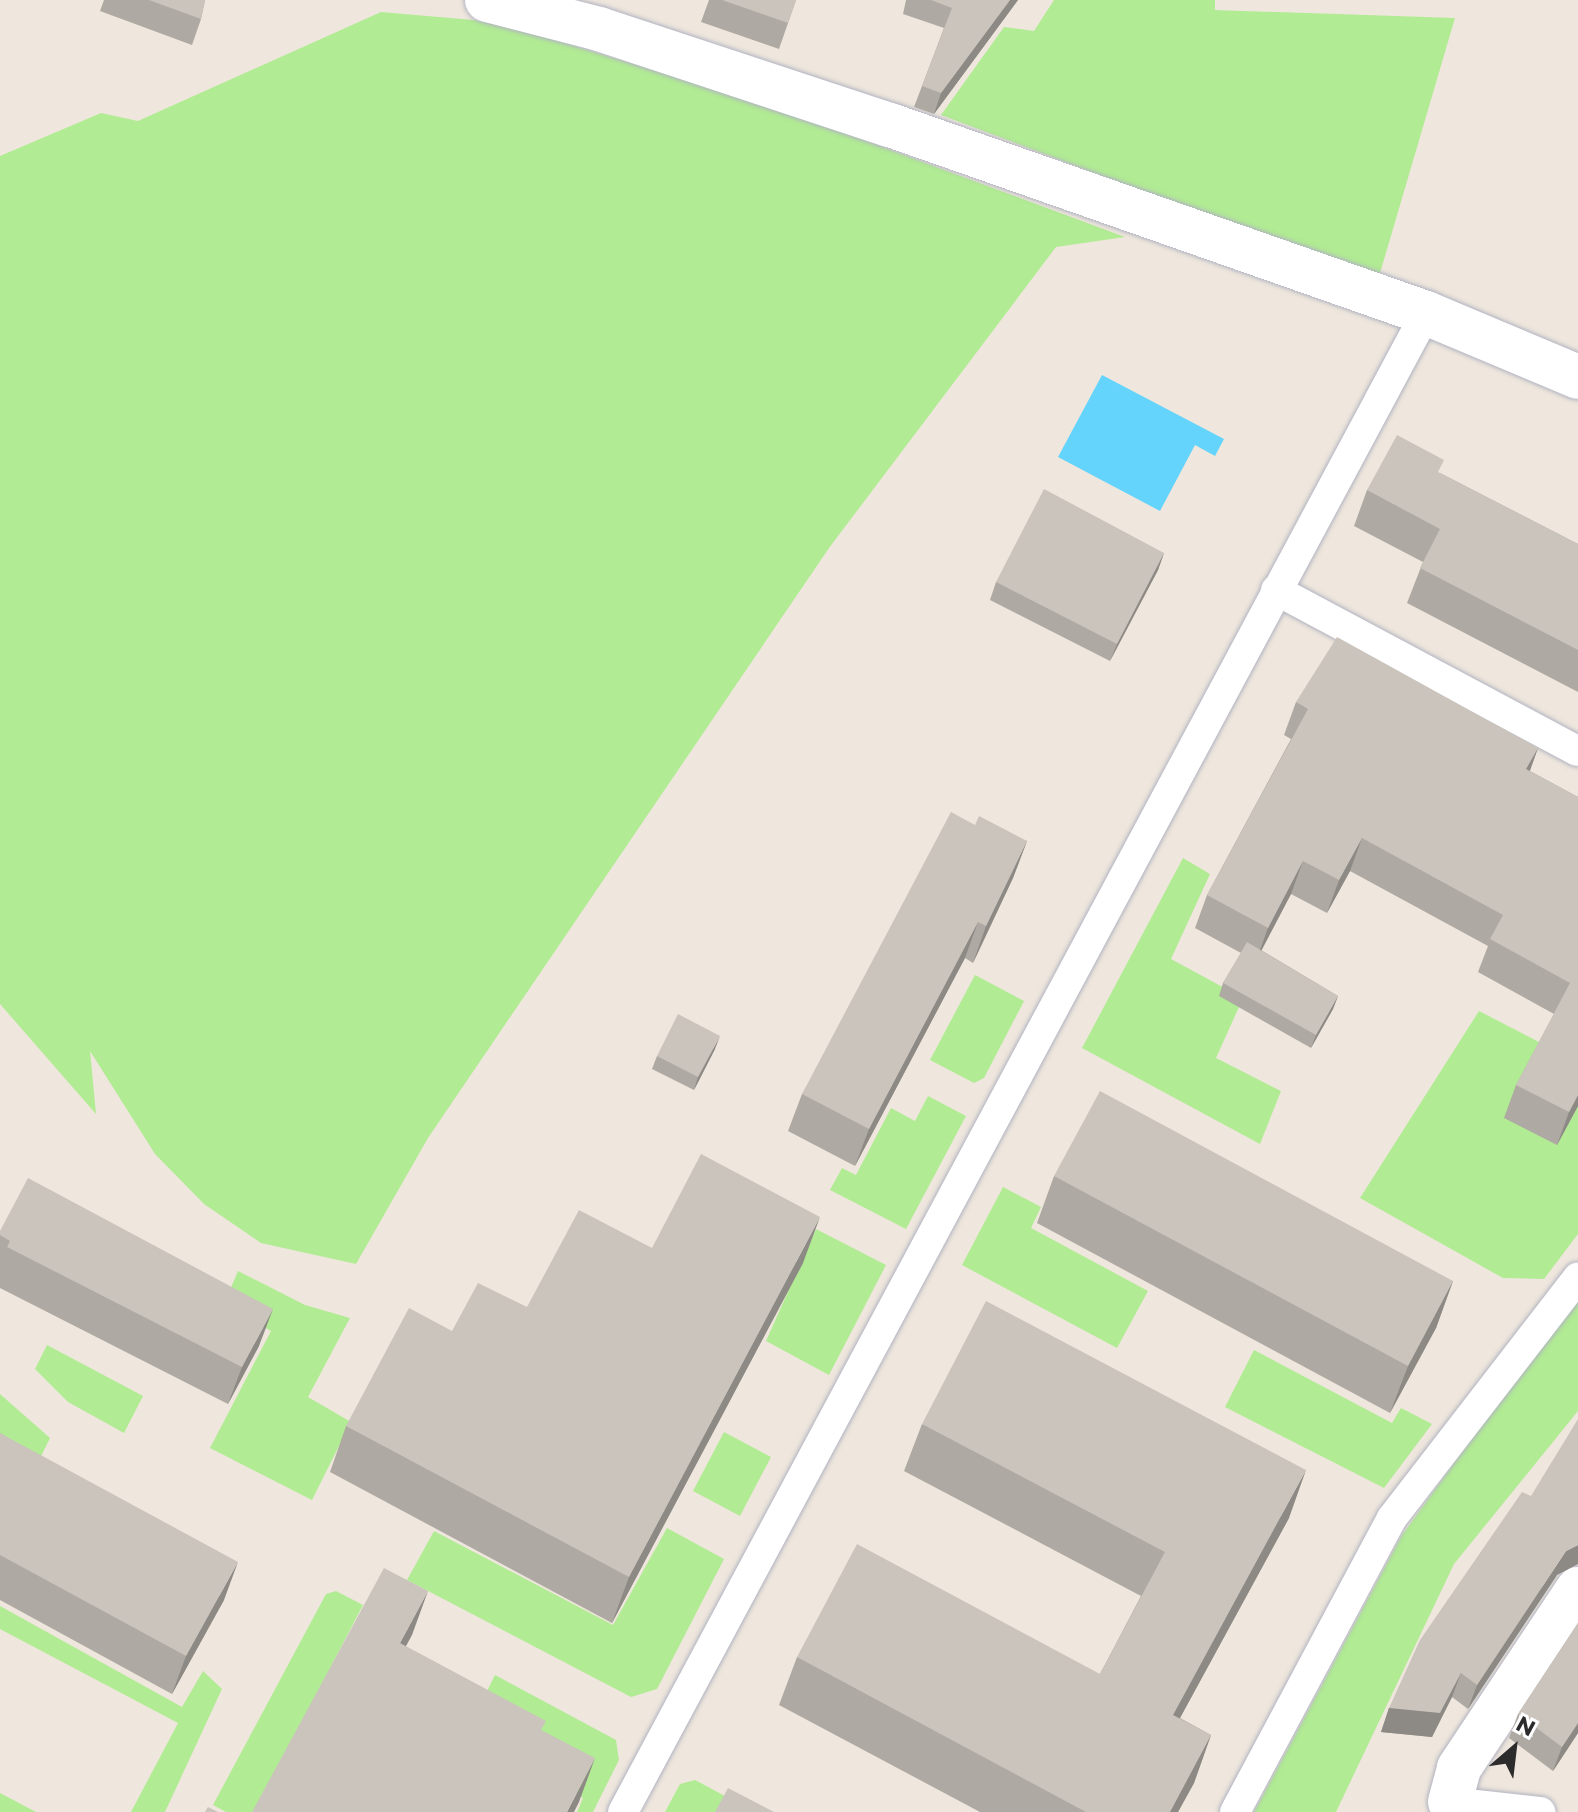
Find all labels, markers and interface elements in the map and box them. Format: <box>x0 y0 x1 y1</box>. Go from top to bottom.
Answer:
north arrow <box>1474 1708 1554 1788</box>
text: N <box>1511 1710 1540 1742</box>

